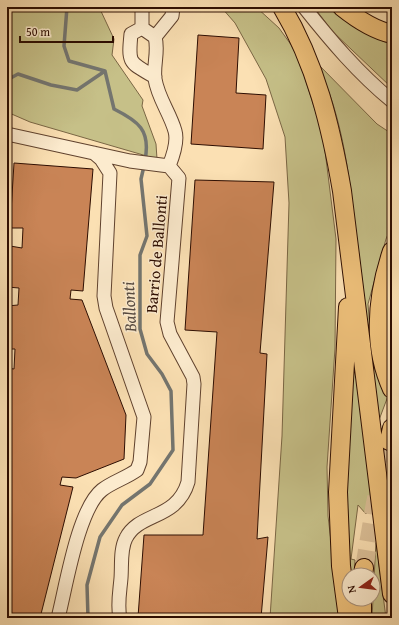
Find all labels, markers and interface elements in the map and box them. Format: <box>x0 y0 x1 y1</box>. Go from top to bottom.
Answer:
scale bar <box>20 18 113 44</box>
text: 50 m <box>26 23 50 40</box>
street label: Barrio de Ballonti <box>139 193 173 314</box>
water label: Ballonti <box>115 281 142 334</box>
north arrow <box>341 567 381 607</box>
text: N <box>342 583 360 595</box>

